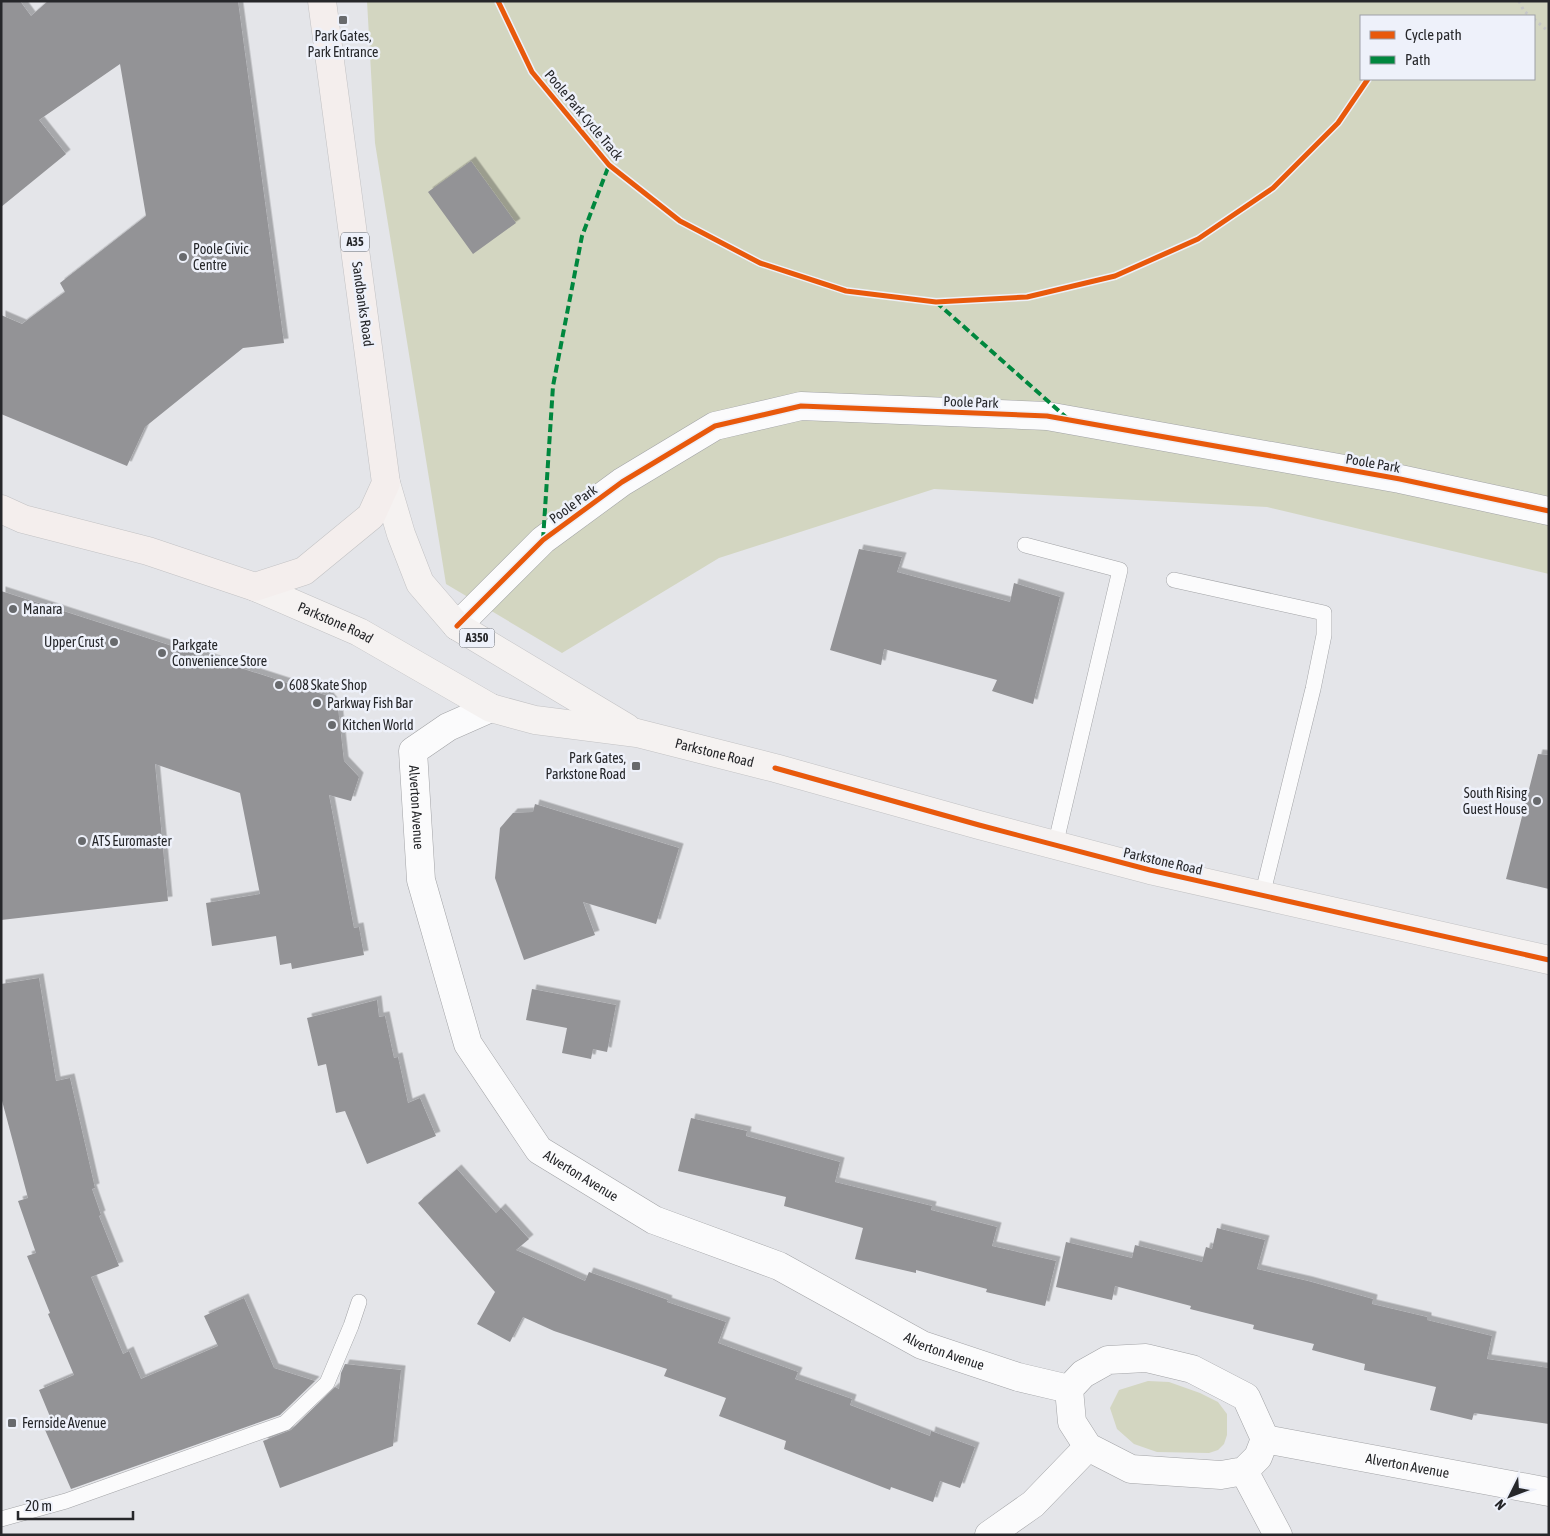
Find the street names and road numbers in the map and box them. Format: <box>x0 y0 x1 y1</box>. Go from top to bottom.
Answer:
street label: Poole Park Cycle Track <box>542 67 626 163</box>
road number: A35 <box>341 232 369 252</box>
street label: Sandbanks Road <box>349 261 377 347</box>
street label: Poole Park <box>943 393 999 411</box>
street label: Poole Park <box>1344 450 1402 476</box>
street label: Poole Park <box>546 481 600 527</box>
street label: Parkstone Road <box>296 599 376 646</box>
road number: A350 <box>460 628 494 648</box>
street label: Parkstone Road <box>673 735 756 770</box>
street label: Alverton Avenue <box>406 765 427 850</box>
street label: Parkstone Road <box>1122 844 1204 878</box>
street label: Alverton Avenue <box>541 1147 621 1204</box>
street label: Alverton Avenue <box>901 1329 986 1373</box>
street label: Alverton Avenue <box>1365 1450 1451 1481</box>

